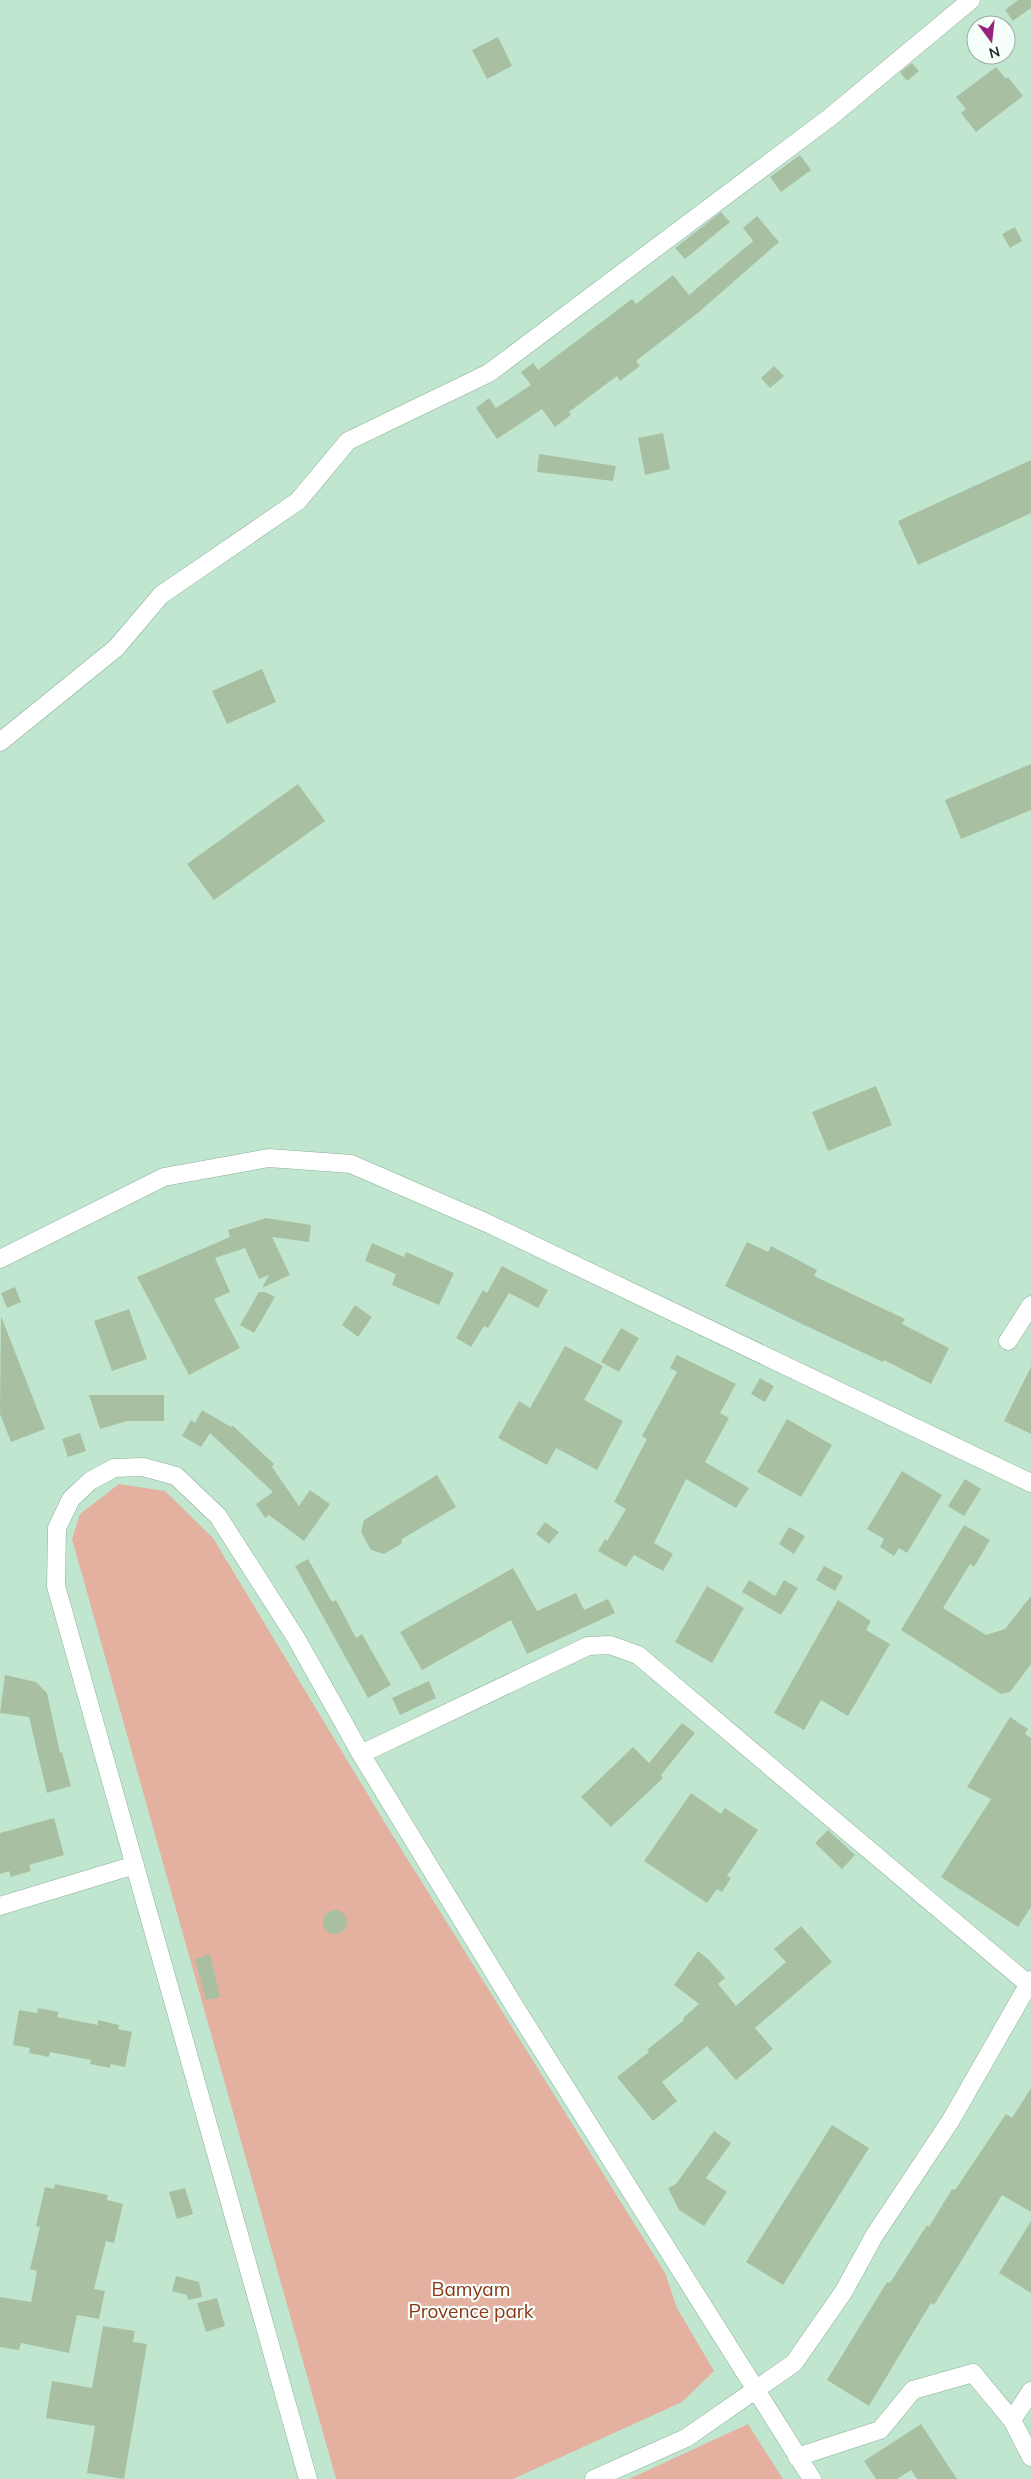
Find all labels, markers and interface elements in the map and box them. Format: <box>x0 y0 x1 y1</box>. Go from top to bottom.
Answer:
north arrow <box>966 15 1016 65</box>
text: N <box>987 42 1002 63</box>
park label: Bamyam Provence park <box>408 2277 534 2323</box>

